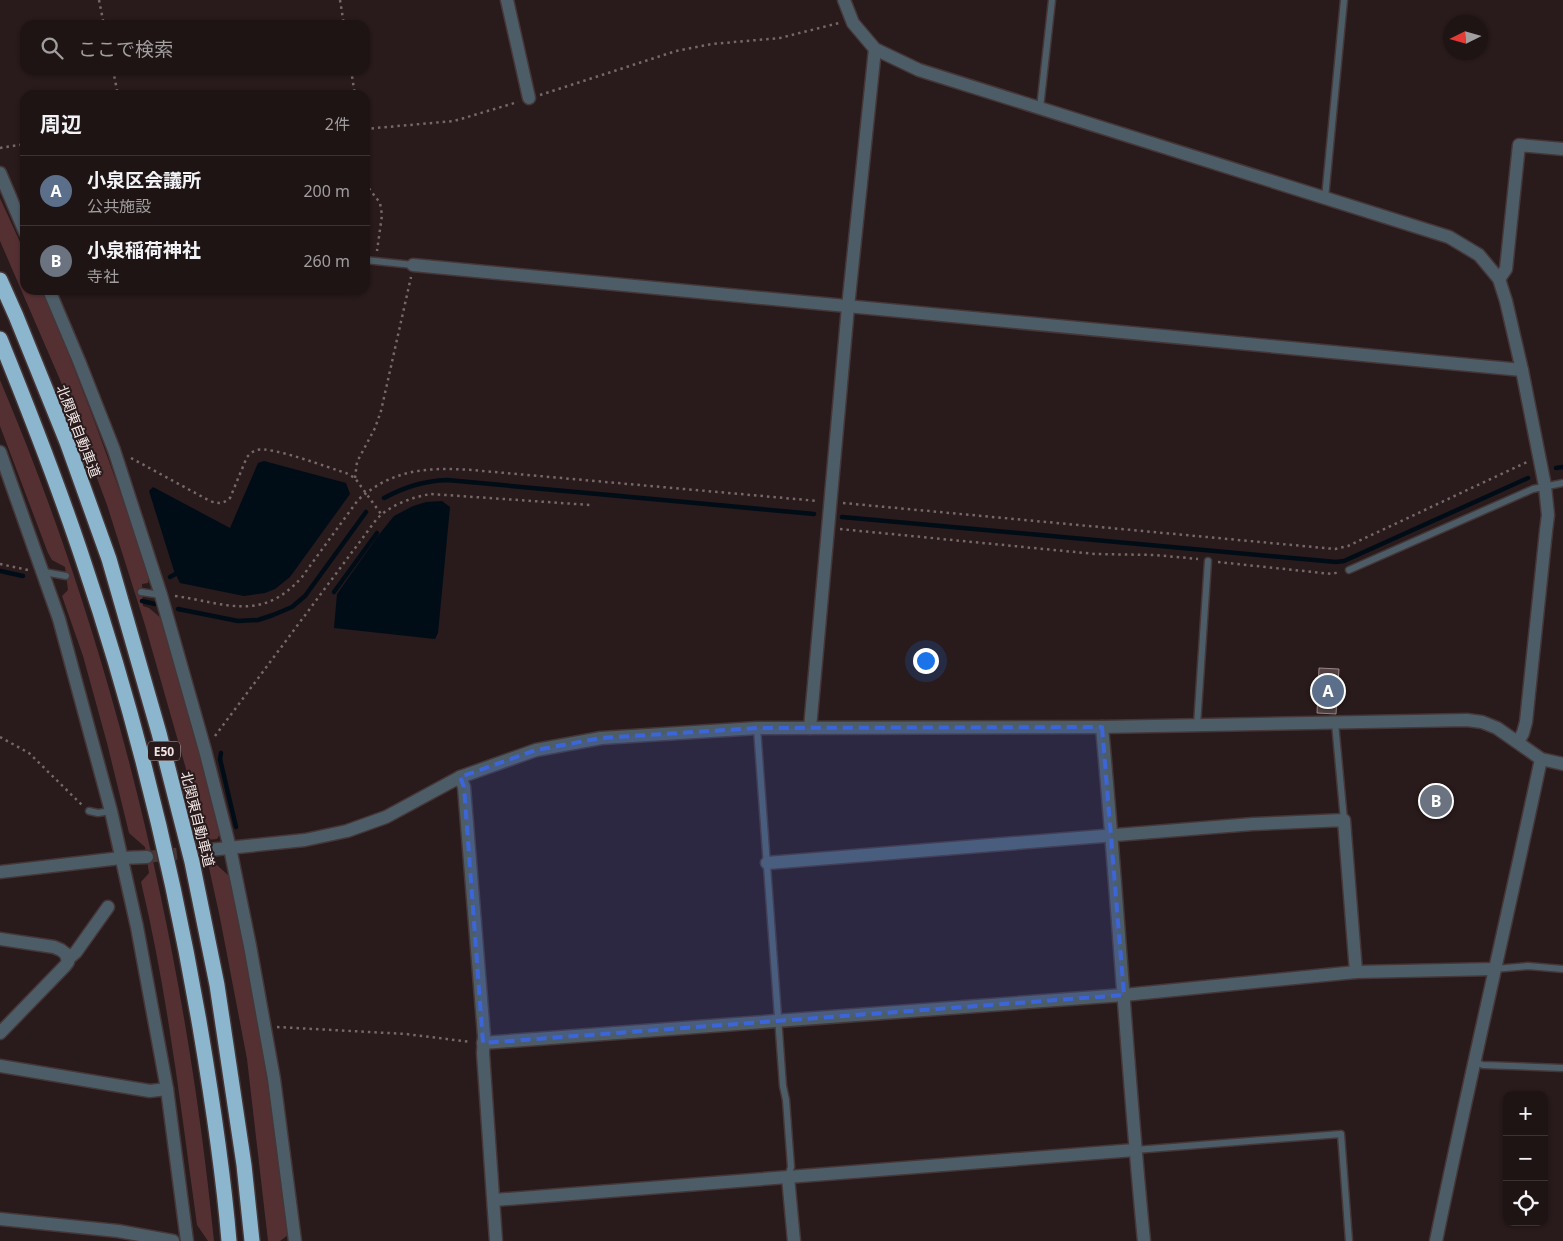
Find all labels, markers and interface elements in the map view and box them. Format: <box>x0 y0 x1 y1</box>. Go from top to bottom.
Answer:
north arrow <box>1443 15 1488 60</box>
search box <box>20 20 370 75</box>
icon: search <box>38 34 66 62</box>
text: ここで検索 <box>78 36 173 62</box>
text: 周辺 <box>40 110 82 138</box>
text: 2件 <box>325 113 350 135</box>
text: 小泉区会議所 <box>87 167 201 193</box>
text: A <box>50 180 62 202</box>
text: 200 m <box>303 180 350 202</box>
text: 公共施設 <box>87 195 151 217</box>
text: 小泉稲荷神社 <box>87 237 201 263</box>
text: B <box>51 250 61 272</box>
text: 260 m <box>303 250 350 272</box>
text: 寺社 <box>87 265 119 287</box>
street label: 北関東自動車道 <box>53 382 105 480</box>
your location <box>913 648 939 674</box>
pin: A <box>1312 672 1344 710</box>
road number: E50 <box>148 741 180 760</box>
street label: 北関東自動車道 <box>177 769 219 869</box>
pin: B <box>1420 782 1452 820</box>
map controls <box>1503 1091 1548 1226</box>
button: + <box>1503 1091 1548 1136</box>
button: − <box>1503 1136 1548 1181</box>
button: locate <box>1503 1181 1548 1226</box>

